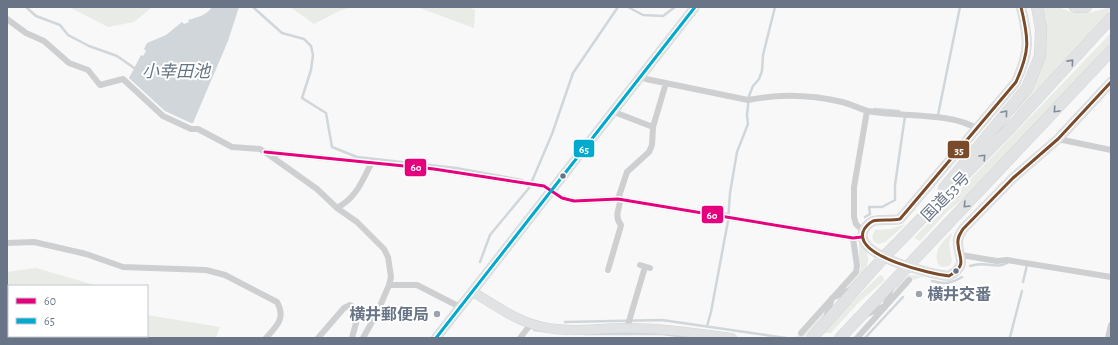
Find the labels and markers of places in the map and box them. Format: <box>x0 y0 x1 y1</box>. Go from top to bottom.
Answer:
unlabelled marker <box>558 171 568 181</box>
unlabelled marker <box>951 266 961 276</box>
place label: 横井交番 <box>927 285 991 303</box>
marker: 横井交番 <box>914 289 924 299</box>
place label: 横井郵便局 <box>349 305 429 323</box>
marker: 横井郵便局 <box>432 309 442 319</box>

